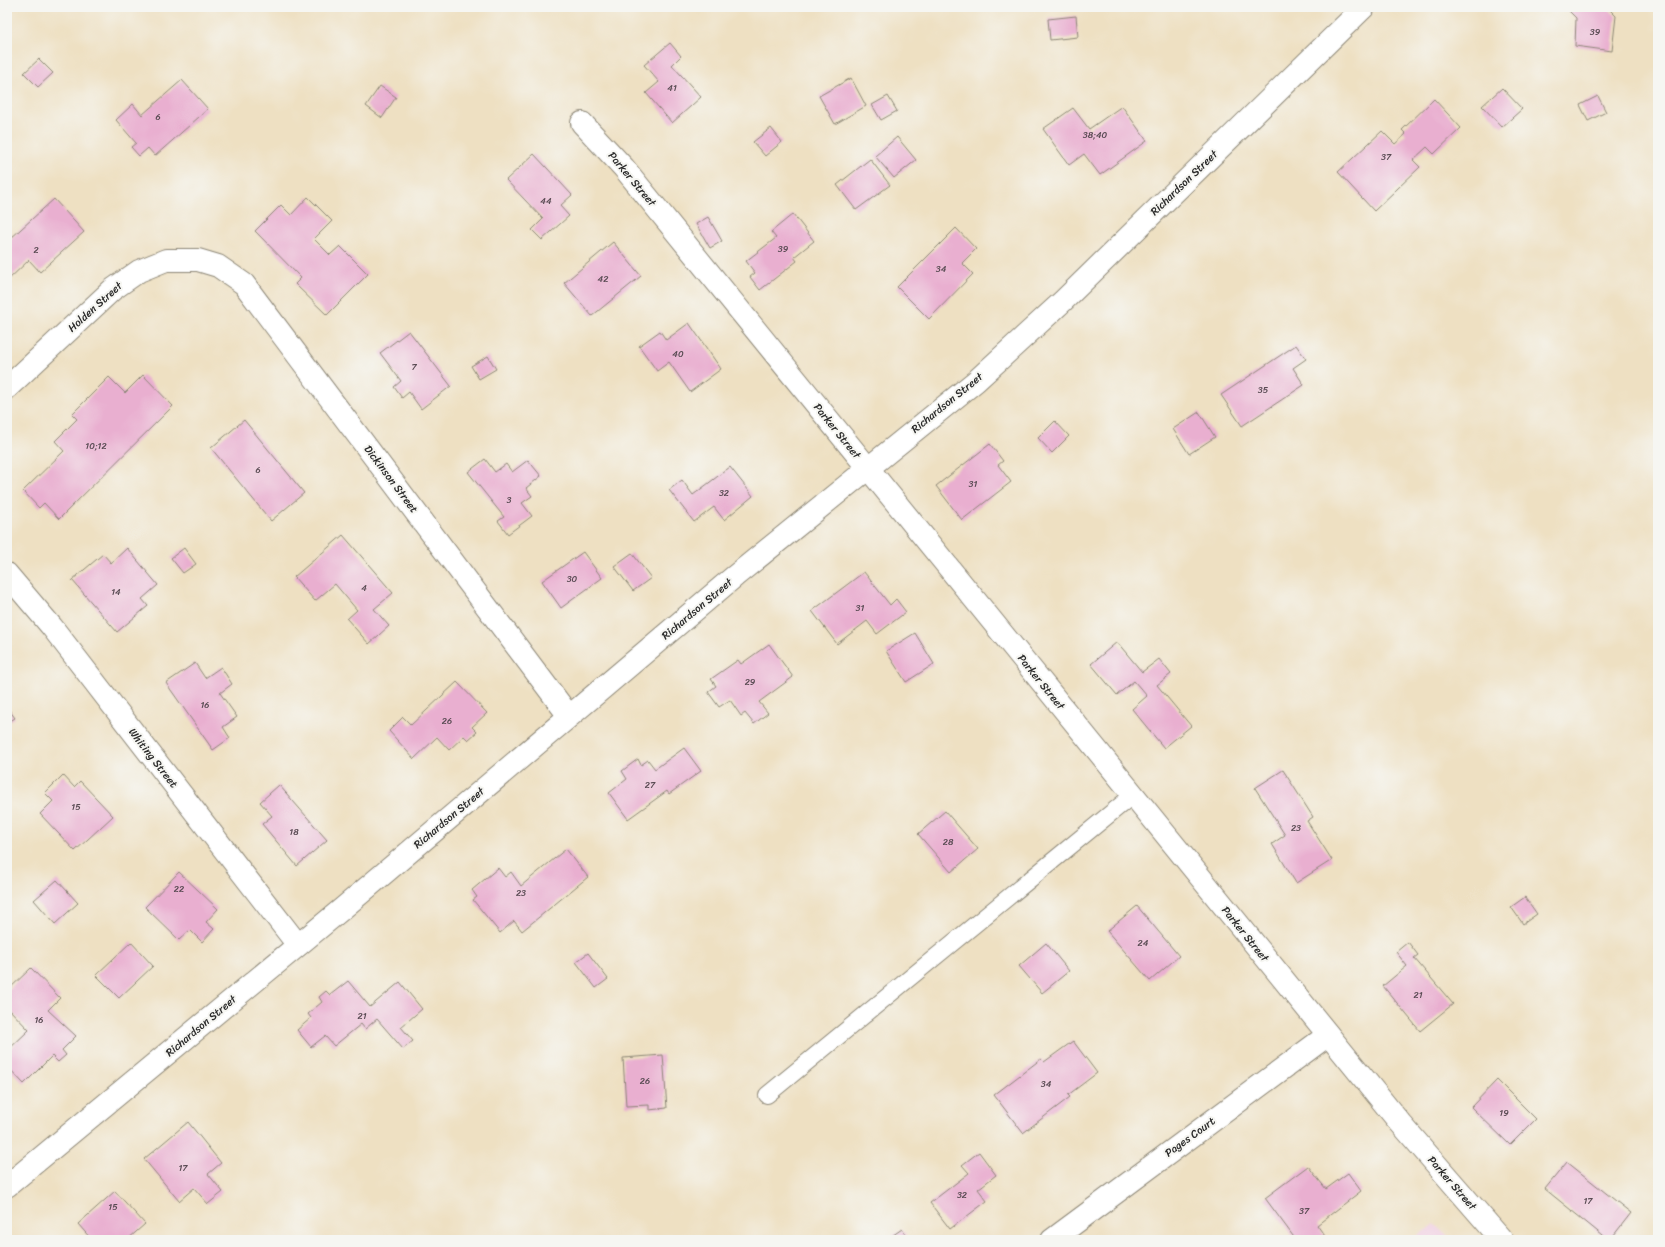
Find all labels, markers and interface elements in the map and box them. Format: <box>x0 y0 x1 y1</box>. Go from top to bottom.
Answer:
house number: 39 <box>1590 24 1601 40</box>
house number: 41 <box>667 80 677 96</box>
house number: 6 <box>155 109 161 125</box>
house number: 38;40 <box>1083 127 1108 143</box>
street label: Richardson Street <box>1146 145 1223 220</box>
street label: Parker Street <box>603 147 661 211</box>
house number: 37 <box>1381 149 1392 165</box>
house number: 44 <box>540 193 552 209</box>
house number: 39 <box>778 241 789 257</box>
house number: 2 <box>33 242 39 258</box>
house number: 34 <box>936 261 947 277</box>
house number: 42 <box>598 271 608 287</box>
street label: Holden Street <box>63 277 127 337</box>
house number: 40 <box>672 346 684 362</box>
house number: 7 <box>411 359 417 375</box>
street label: Richardson Street <box>907 368 988 438</box>
house number: 35 <box>1258 382 1269 398</box>
street label: Parker Street <box>808 399 866 464</box>
house number: 10;12 <box>85 438 107 454</box>
street label: Dickinson Street <box>359 441 423 517</box>
house number: 6 <box>255 462 261 478</box>
house number: 31 <box>969 476 978 492</box>
house number: 32 <box>719 485 729 501</box>
house number: 3 <box>507 492 512 508</box>
house number: 30 <box>567 571 578 587</box>
street label: Richardson Street <box>657 573 737 645</box>
house number: 4 <box>361 580 367 596</box>
house number: 14 <box>111 584 121 600</box>
house number: 31 <box>856 600 865 616</box>
street label: Parker Street <box>1012 650 1070 715</box>
house number: 29 <box>745 674 756 690</box>
house number: 16 <box>201 697 209 713</box>
house number: 26 <box>442 713 452 729</box>
street label: Whiting Street <box>123 724 183 792</box>
house number: 27 <box>645 777 656 793</box>
street label: Richardson Street <box>409 782 489 854</box>
house number: 15 <box>71 799 81 815</box>
house number: 23 <box>1291 820 1301 836</box>
house number: 18 <box>289 824 299 840</box>
house number: 28 <box>943 834 954 850</box>
house number: 22 <box>174 881 184 897</box>
house number: 23 <box>516 885 526 901</box>
street label: Parker Street <box>1216 902 1274 967</box>
house number: 24 <box>1138 935 1149 951</box>
house number: 21 <box>1413 987 1423 1003</box>
street label: Richardson Street <box>161 990 241 1062</box>
house number: 21 <box>357 1008 367 1024</box>
house number: 16 <box>35 1012 43 1028</box>
house number: 26 <box>640 1073 650 1089</box>
house number: 34 <box>1041 1076 1052 1092</box>
house number: 19 <box>1499 1105 1509 1121</box>
street label: Pages Court <box>1161 1112 1220 1162</box>
street label: Parker Street <box>1423 1151 1482 1215</box>
house number: 17 <box>178 1160 188 1176</box>
house number: 32 <box>957 1187 967 1203</box>
house number: 17 <box>1583 1193 1593 1209</box>
house number: 15 <box>108 1199 118 1215</box>
house number: 37 <box>1299 1203 1310 1219</box>

